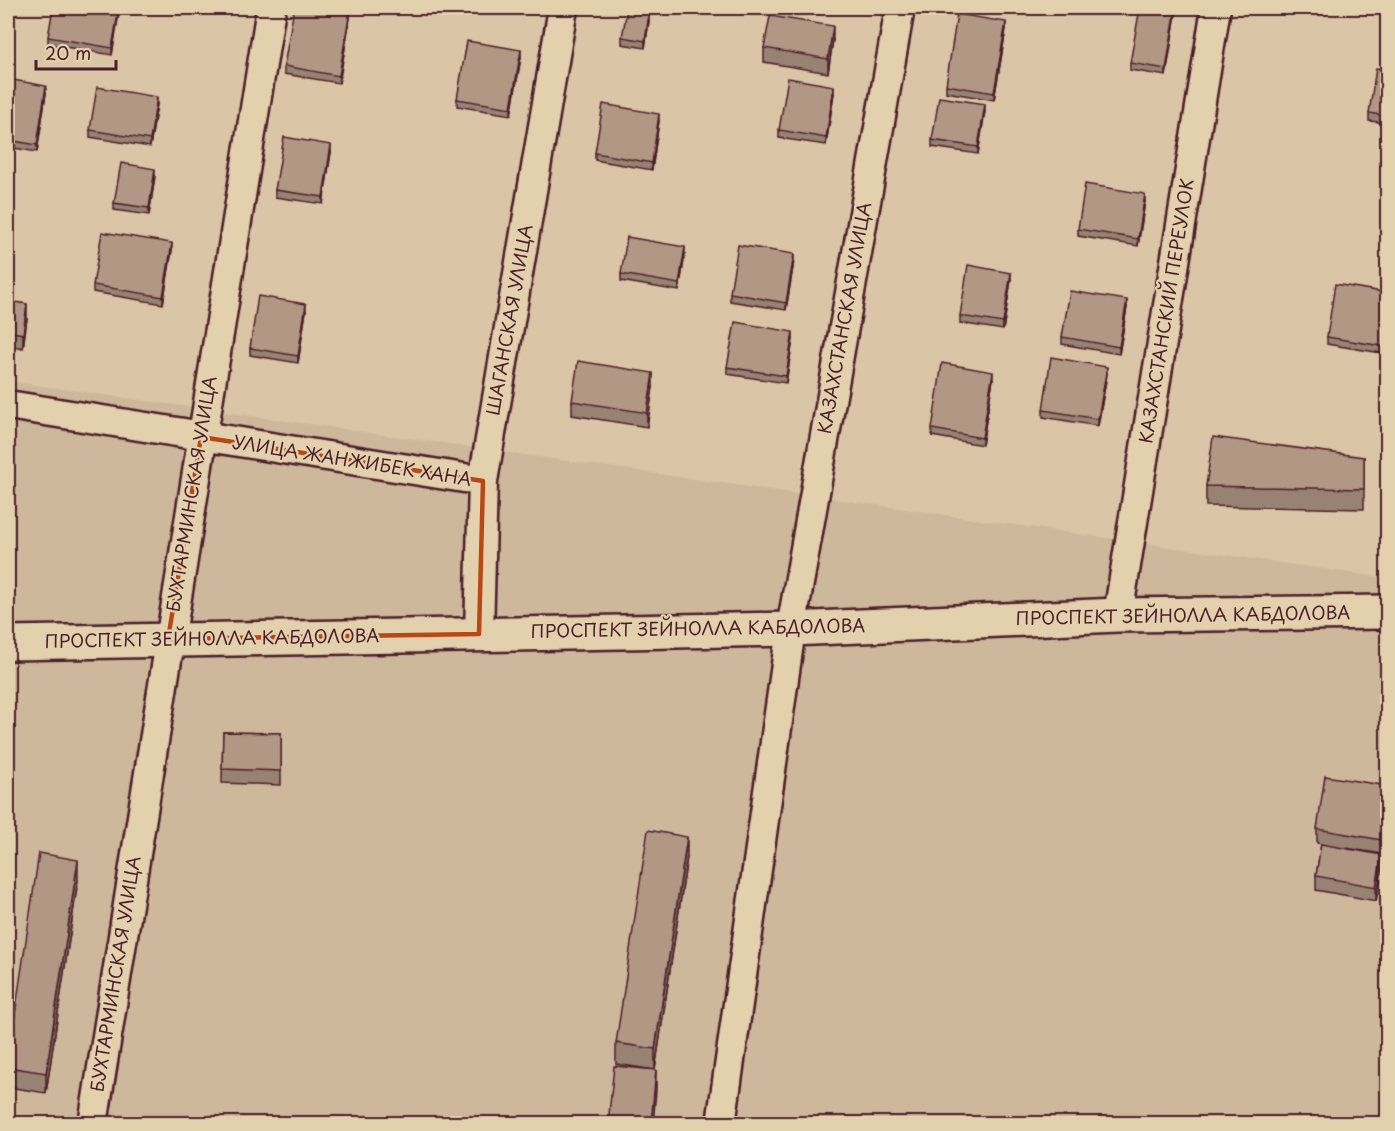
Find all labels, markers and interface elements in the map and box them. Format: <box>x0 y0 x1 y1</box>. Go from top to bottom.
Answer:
scale bar <box>36 33 116 71</box>
text: 20 m <box>45 39 91 66</box>
street label: КАЗАХСТАНСКИЙ ПЕРЕУЛОК <box>1131 176 1200 445</box>
street label: КАЗАХСТАНСКАЯ УЛИЦА <box>810 200 877 436</box>
street label: ШАГАНСКАЯ УЛИЦА <box>478 222 539 417</box>
street label: БУХТАРМИНСКАЯ УЛИЦА <box>159 374 223 614</box>
street label: УЛИЦА ЖАНЖИБЕК ХАНА <box>231 427 474 492</box>
street label: ПРОСПЕКТ ЗЕЙНОЛЛА КАБДОЛОВА <box>1015 598 1351 631</box>
street label: ПРОСПЕКТ ЗЕЙНОЛЛА КАБДОЛОВА <box>530 611 866 644</box>
street label: ПРОСПЕКТ ЗЕЙНОЛЛА КАБДОЛОВА <box>44 621 380 654</box>
street label: БУХТАРМИНСКАЯ УЛИЦА <box>83 854 147 1094</box>

